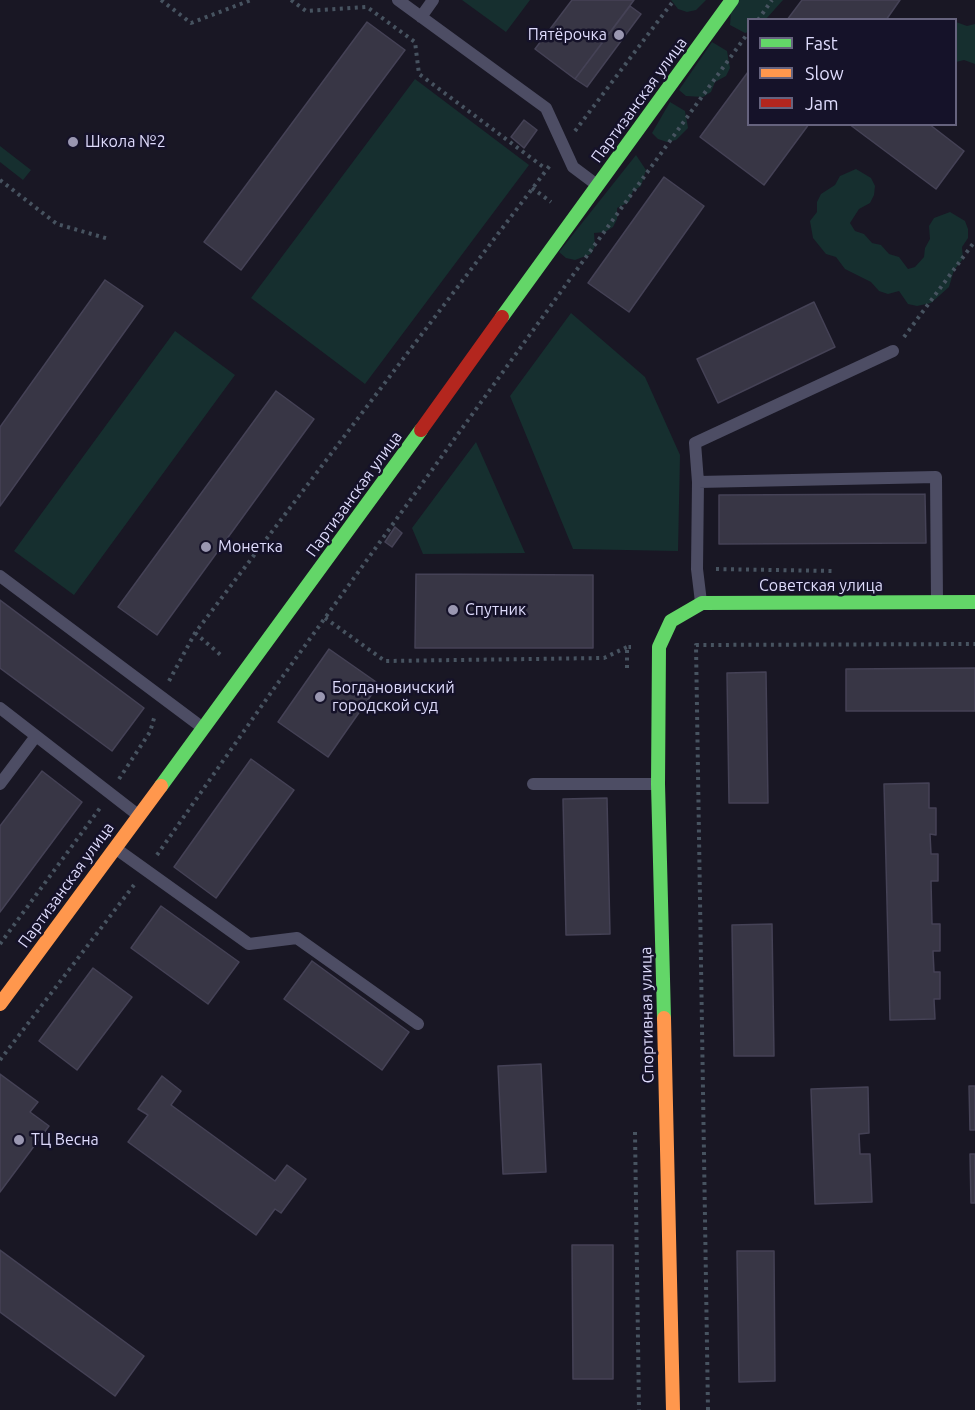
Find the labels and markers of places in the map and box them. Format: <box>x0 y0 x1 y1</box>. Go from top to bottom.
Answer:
place label: Пятёрочка <box>528 25 607 45</box>
marker: Пятёрочка <box>612 28 626 42</box>
place label: Школа №2 <box>85 132 166 152</box>
marker: Школа №2 <box>66 135 80 149</box>
place label: Монетка <box>218 537 283 557</box>
marker: Монетка <box>199 540 213 554</box>
place label: Спутник <box>465 600 526 620</box>
marker: Спутник <box>446 603 460 617</box>
place label: Богдановичский городской суд <box>332 678 455 716</box>
marker: Богдановичский городской суд <box>313 690 327 704</box>
place label: ТЦ Весна <box>31 1130 99 1150</box>
marker: ТЦ Весна <box>12 1133 26 1147</box>

